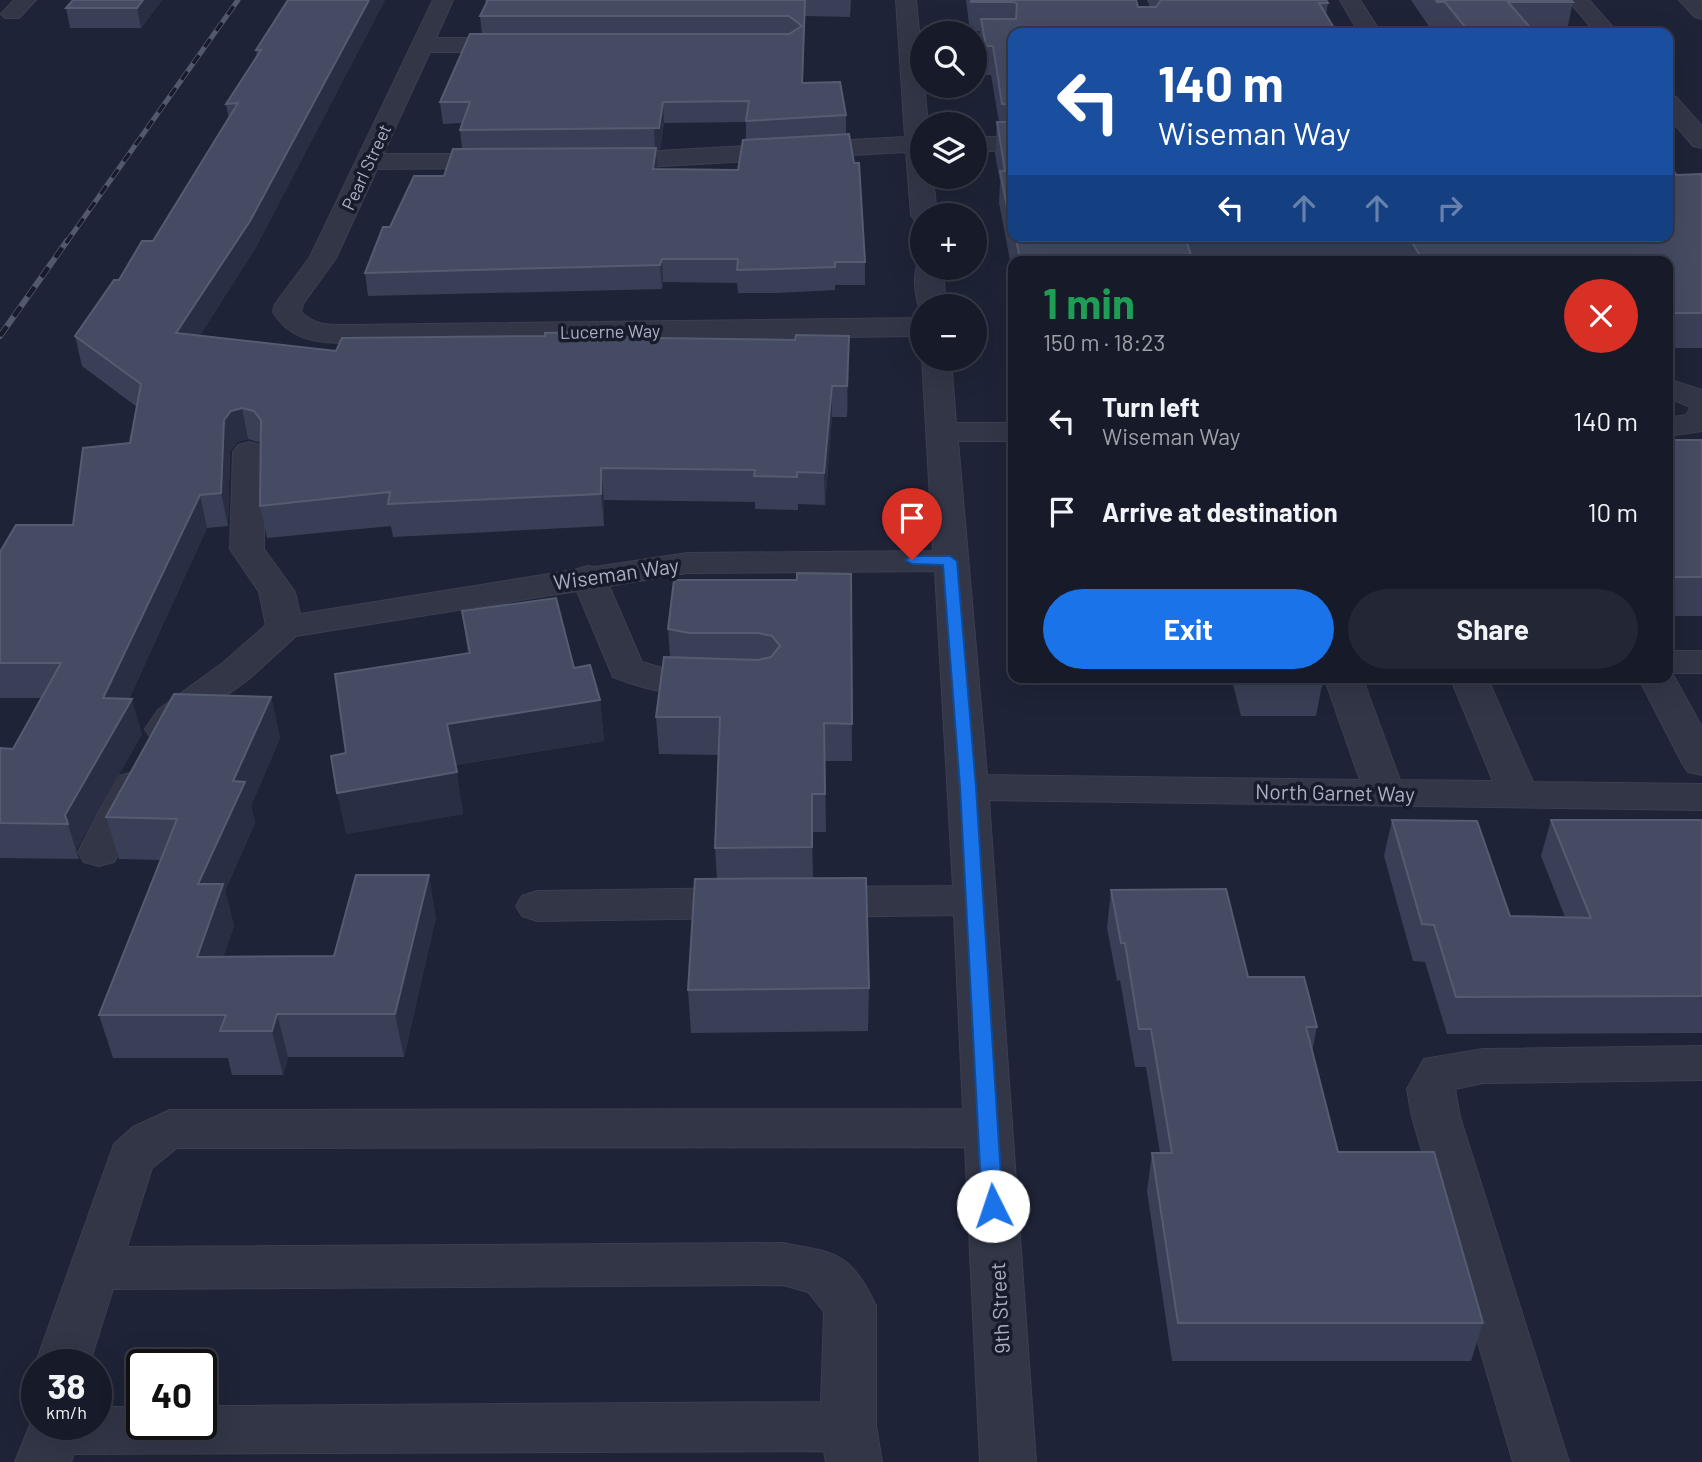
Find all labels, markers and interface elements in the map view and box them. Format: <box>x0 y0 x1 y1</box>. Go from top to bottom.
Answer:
map controls <box>910 21 987 371</box>
button: search <box>910 21 987 98</box>
text: 140 m <box>1158 53 1284 112</box>
icon: left <box>1043 56 1134 147</box>
button: layers <box>910 112 987 189</box>
text: Wiseman Way <box>1158 113 1351 151</box>
street label: Pearl Street <box>336 120 396 214</box>
icon: left <box>1212 189 1250 227</box>
icon: ahead <box>1285 189 1323 227</box>
icon: ahead <box>1358 189 1396 227</box>
icon: right <box>1431 189 1469 227</box>
button: + <box>910 203 987 280</box>
text: 1 min <box>1043 277 1135 327</box>
button: close <box>1564 279 1638 353</box>
button: − <box>910 294 987 371</box>
street label: Lucerne Way <box>560 319 660 343</box>
text: 150 m · 18:23 <box>1043 328 1165 356</box>
text: Turn left <box>1102 391 1200 422</box>
icon: left <box>1043 402 1081 440</box>
text: 140 m <box>1573 405 1638 436</box>
text: Wiseman Way <box>1102 422 1240 450</box>
pin <box>882 488 942 560</box>
icon: arrive <box>1043 493 1081 531</box>
text: Arrive at destination <box>1102 496 1338 527</box>
text: 10 m <box>1588 496 1638 527</box>
icon: arrive <box>893 499 931 537</box>
street label: Wiseman Way <box>552 552 681 594</box>
button: Exit <box>1043 589 1334 669</box>
button: Share <box>1348 589 1638 669</box>
street label: North Garnet Way <box>1255 778 1415 806</box>
position arrow <box>956 1169 1030 1243</box>
street label: 9th Street <box>984 1262 1014 1354</box>
speed limit sign: 40 <box>126 1349 217 1440</box>
text: 38 <box>48 1364 85 1406</box>
text: km/h <box>46 1401 87 1423</box>

